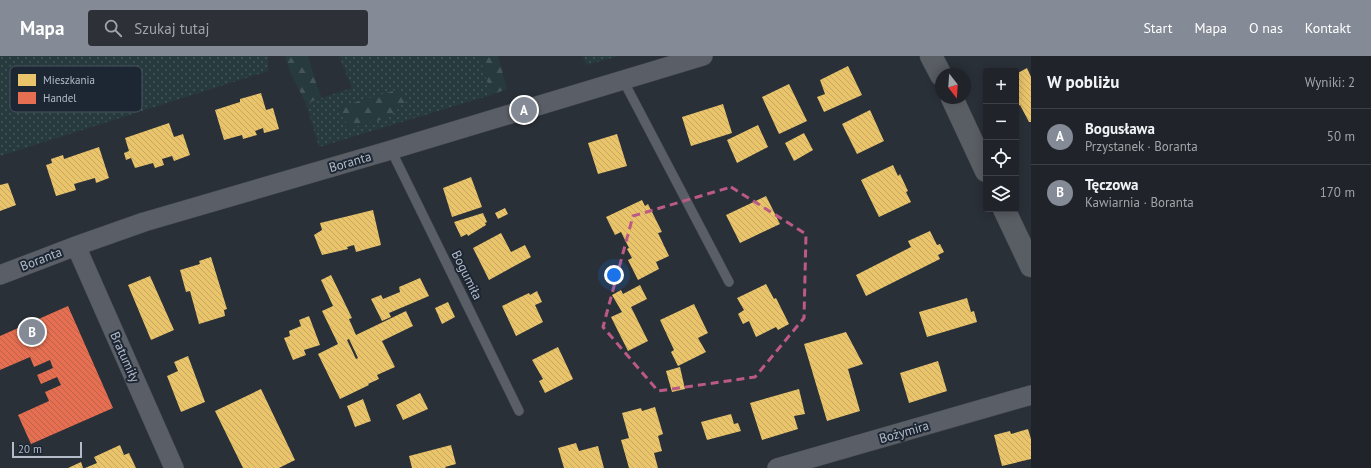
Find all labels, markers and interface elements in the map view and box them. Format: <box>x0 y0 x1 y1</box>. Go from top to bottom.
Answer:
search box <box>88 10 368 46</box>
text: Mapa <box>20 16 64 40</box>
icon: search <box>102 17 124 39</box>
text: Szukaj tutaj <box>134 19 209 38</box>
text: Start <box>1143 19 1172 37</box>
text: Mapa <box>1194 19 1227 37</box>
text: O nas <box>1249 19 1283 37</box>
text: Kontakt <box>1305 19 1351 37</box>
legend <box>10 66 142 112</box>
north arrow <box>935 68 971 104</box>
map controls <box>983 68 1019 212</box>
button: + <box>983 68 1019 104</box>
text: W pobliżu <box>1047 71 1119 93</box>
text: Mieszkania <box>43 73 95 87</box>
text: Wyniki: 2 <box>1305 74 1355 91</box>
text: Handel <box>43 91 77 105</box>
pin: A <box>511 95 537 125</box>
button: − <box>983 104 1019 140</box>
text: Bogusława <box>1085 119 1155 138</box>
text: A <box>1056 128 1064 145</box>
text: 50 m <box>1327 128 1355 145</box>
text: Przystanek · Boranta <box>1085 138 1198 155</box>
button: locate <box>983 140 1019 176</box>
street label: Boranta <box>327 148 373 176</box>
text: Tęczowa <box>1085 175 1138 194</box>
button: layers <box>983 176 1019 212</box>
text: B <box>1056 184 1064 201</box>
text: 170 m <box>1320 184 1355 201</box>
text: Kawiarnia · Boranta <box>1085 194 1194 211</box>
street label: Boranta <box>18 243 64 275</box>
street label: Bogumiła <box>448 248 486 302</box>
your location <box>604 265 624 285</box>
pin: B <box>19 317 45 347</box>
street label: Bratumiły <box>106 329 144 385</box>
street label: Bożymira <box>877 417 931 447</box>
scale bar <box>12 440 82 459</box>
text: 20 m <box>18 442 42 456</box>

